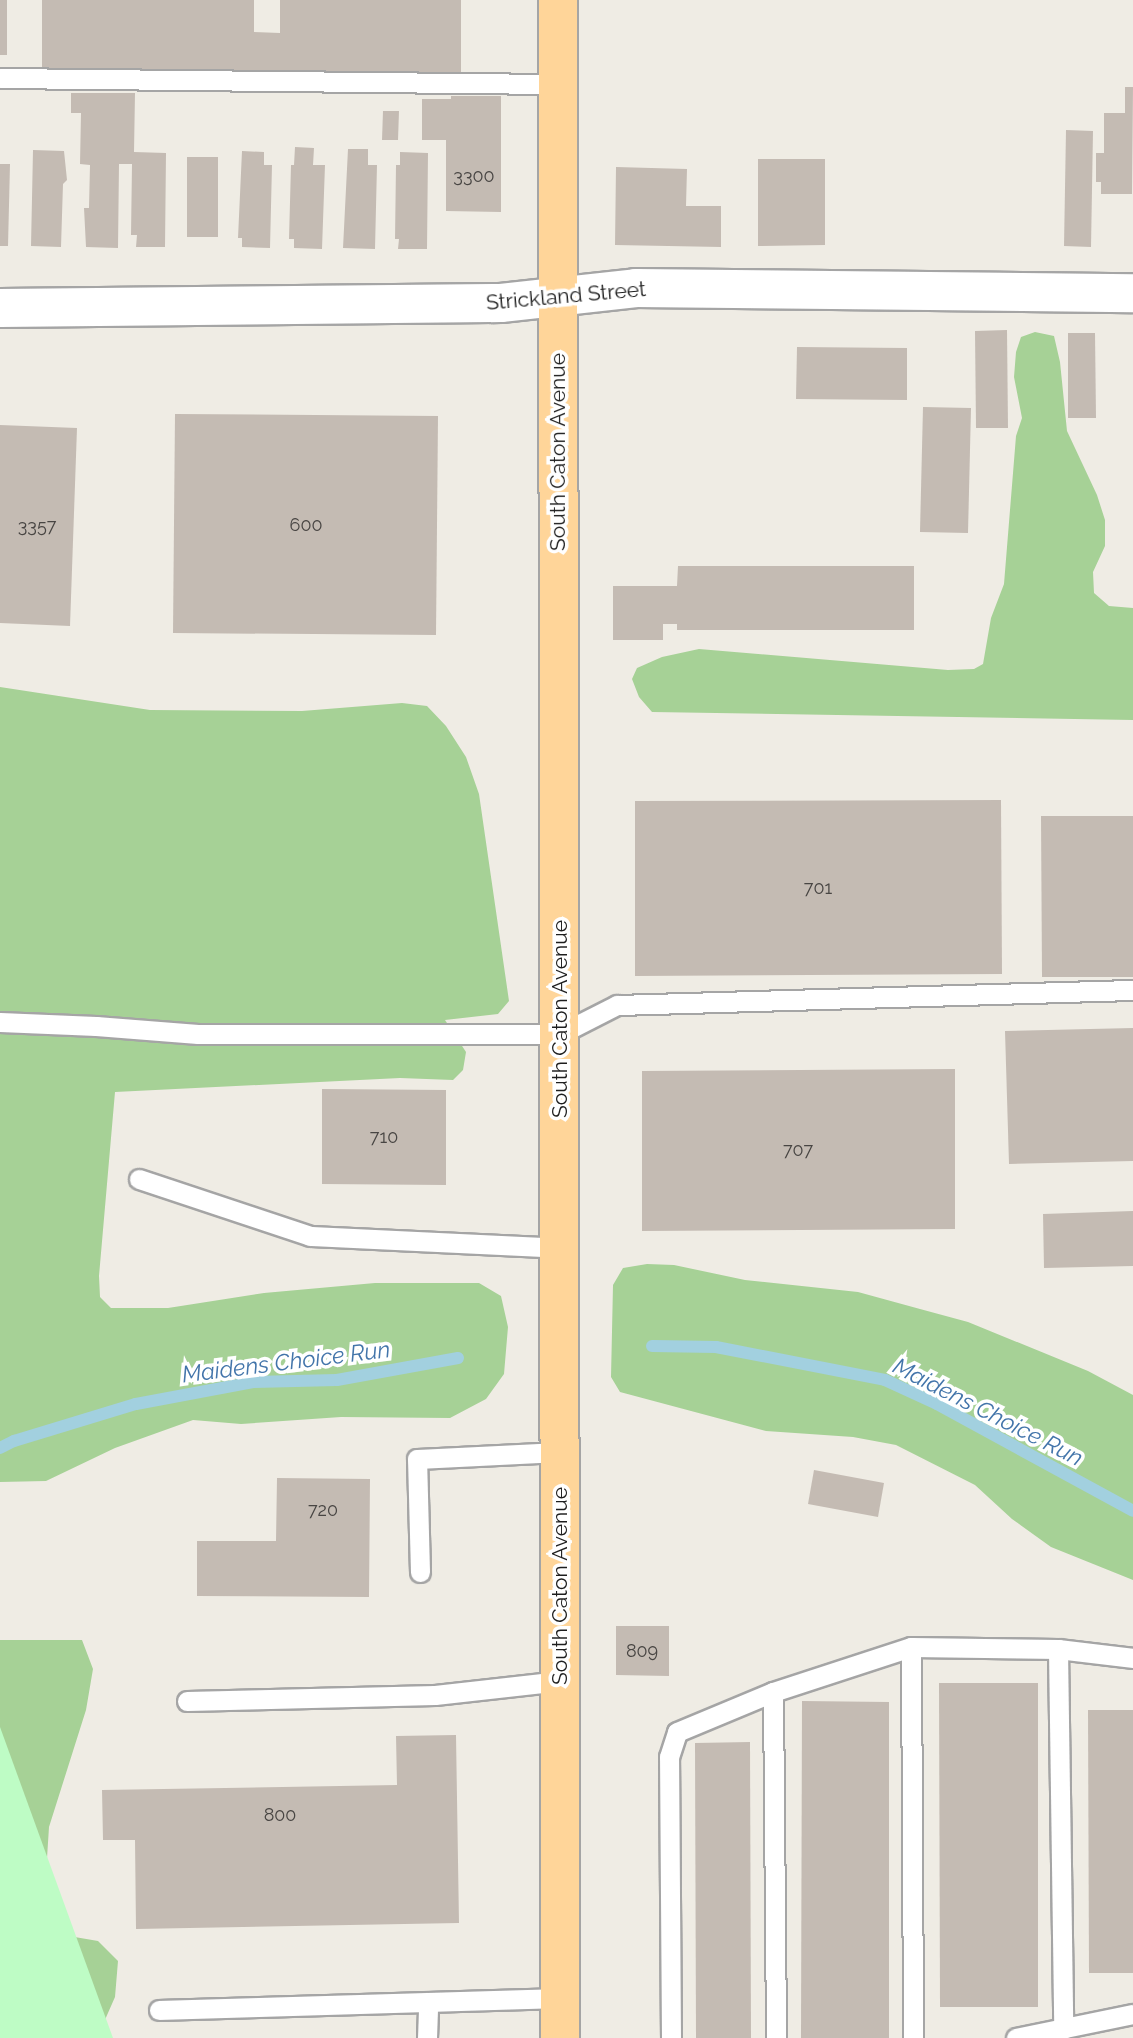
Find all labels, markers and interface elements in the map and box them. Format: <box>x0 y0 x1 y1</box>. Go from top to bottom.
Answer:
house number: 3300 <box>453 165 495 187</box>
street label: Strickland Street <box>485 276 647 316</box>
street label: South Caton Avenue <box>545 353 571 551</box>
house number: 600 <box>290 514 322 536</box>
house number: 3357 <box>18 515 56 537</box>
house number: 701 <box>804 877 832 899</box>
street label: South Caton Avenue <box>547 920 573 1118</box>
house number: 710 <box>370 1126 398 1148</box>
house number: 707 <box>783 1139 813 1161</box>
water label: Maidens Choice Run <box>180 1336 392 1388</box>
water label: Maidens Choice Run <box>888 1352 1088 1472</box>
street label: South Caton Avenue <box>547 1487 573 1685</box>
house number: 720 <box>308 1499 338 1521</box>
house number: 809 <box>626 1640 658 1662</box>
house number: 800 <box>264 1804 296 1826</box>

